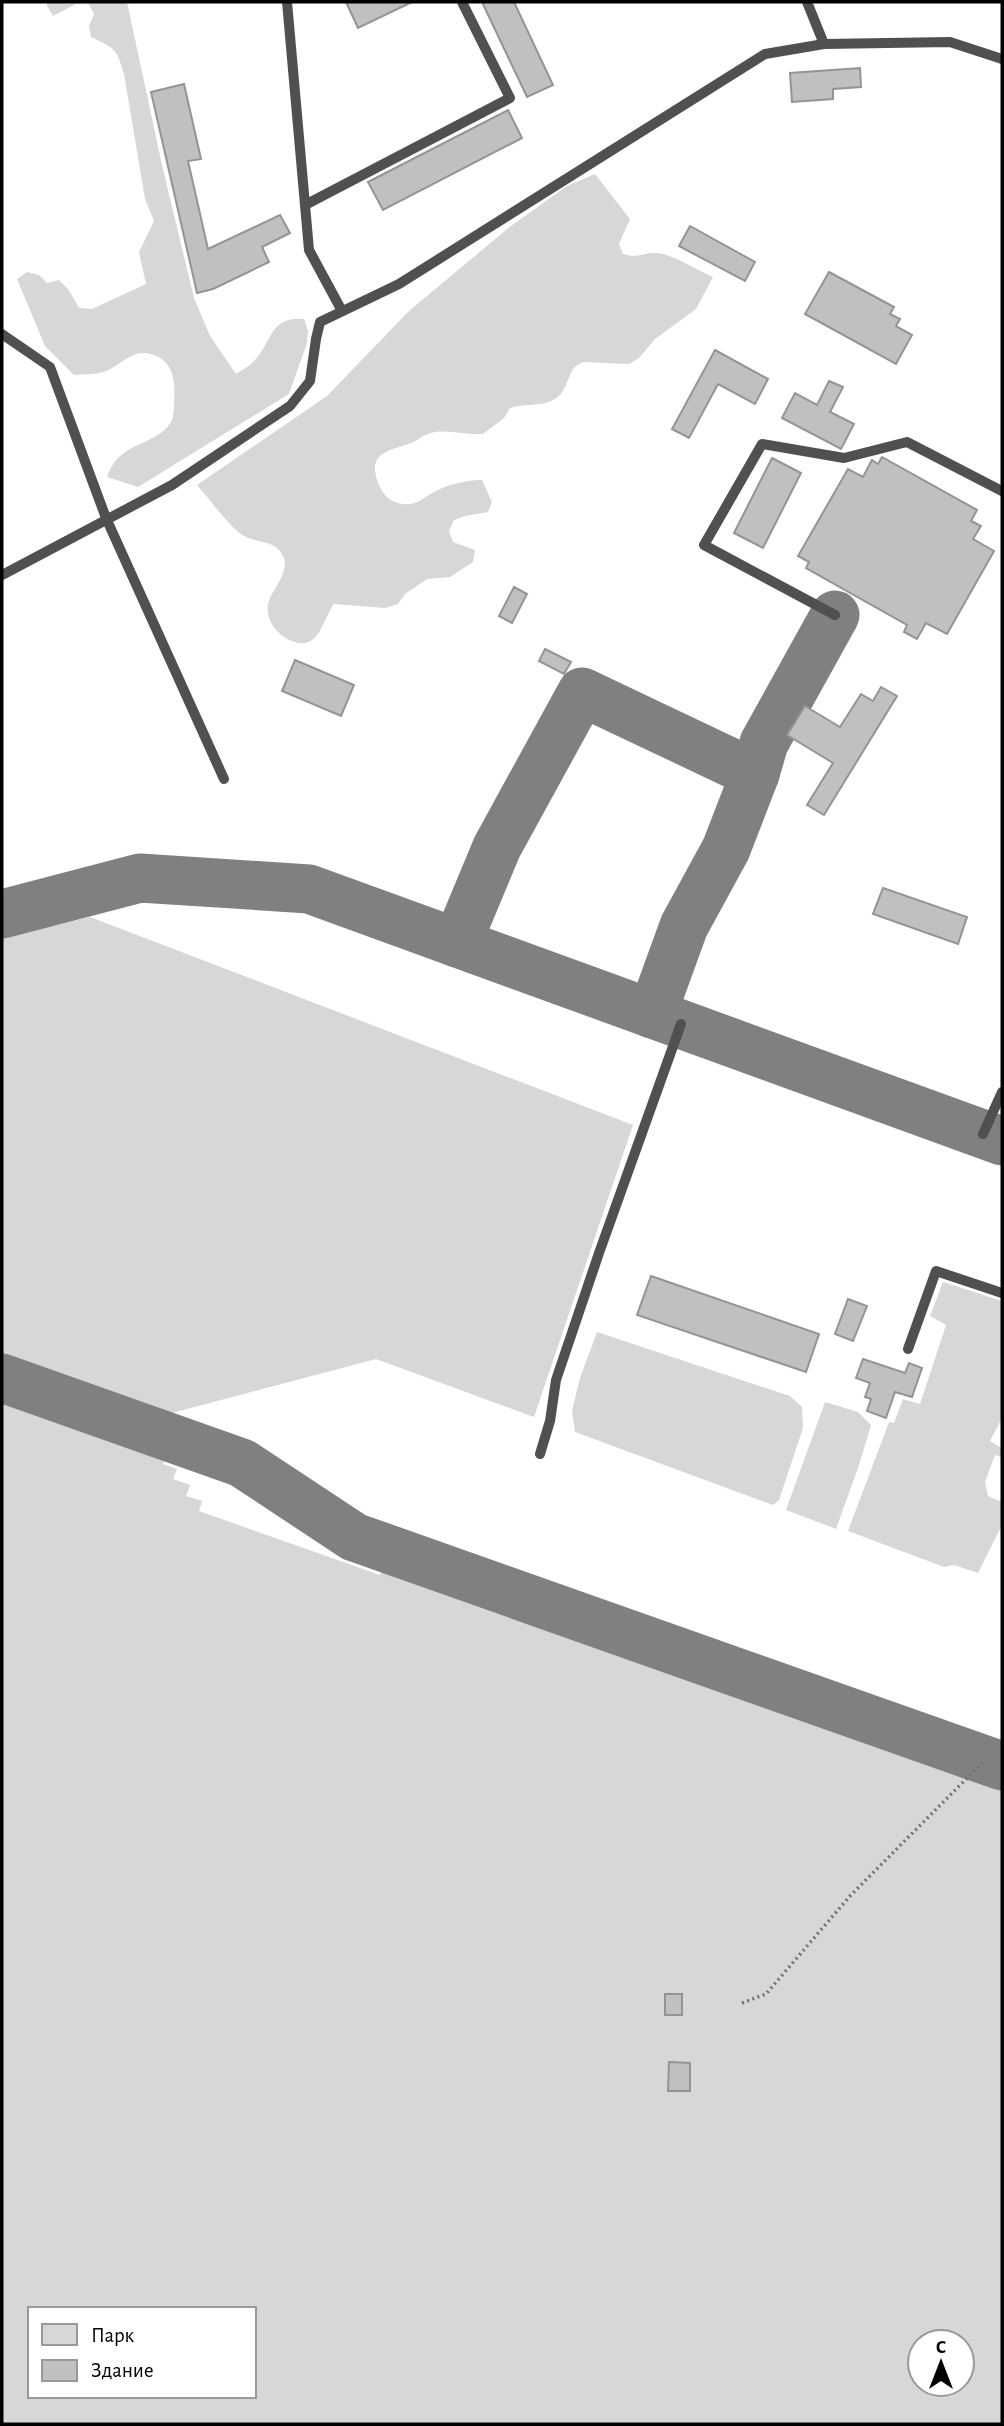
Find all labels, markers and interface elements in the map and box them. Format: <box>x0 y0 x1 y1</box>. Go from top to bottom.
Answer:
legend <box>28 2307 256 2398</box>
text: Парк <box>91 2325 135 2346</box>
north arrow <box>906 2328 976 2398</box>
text: С <box>936 2338 946 2357</box>
text: Здание <box>91 2360 154 2381</box>

